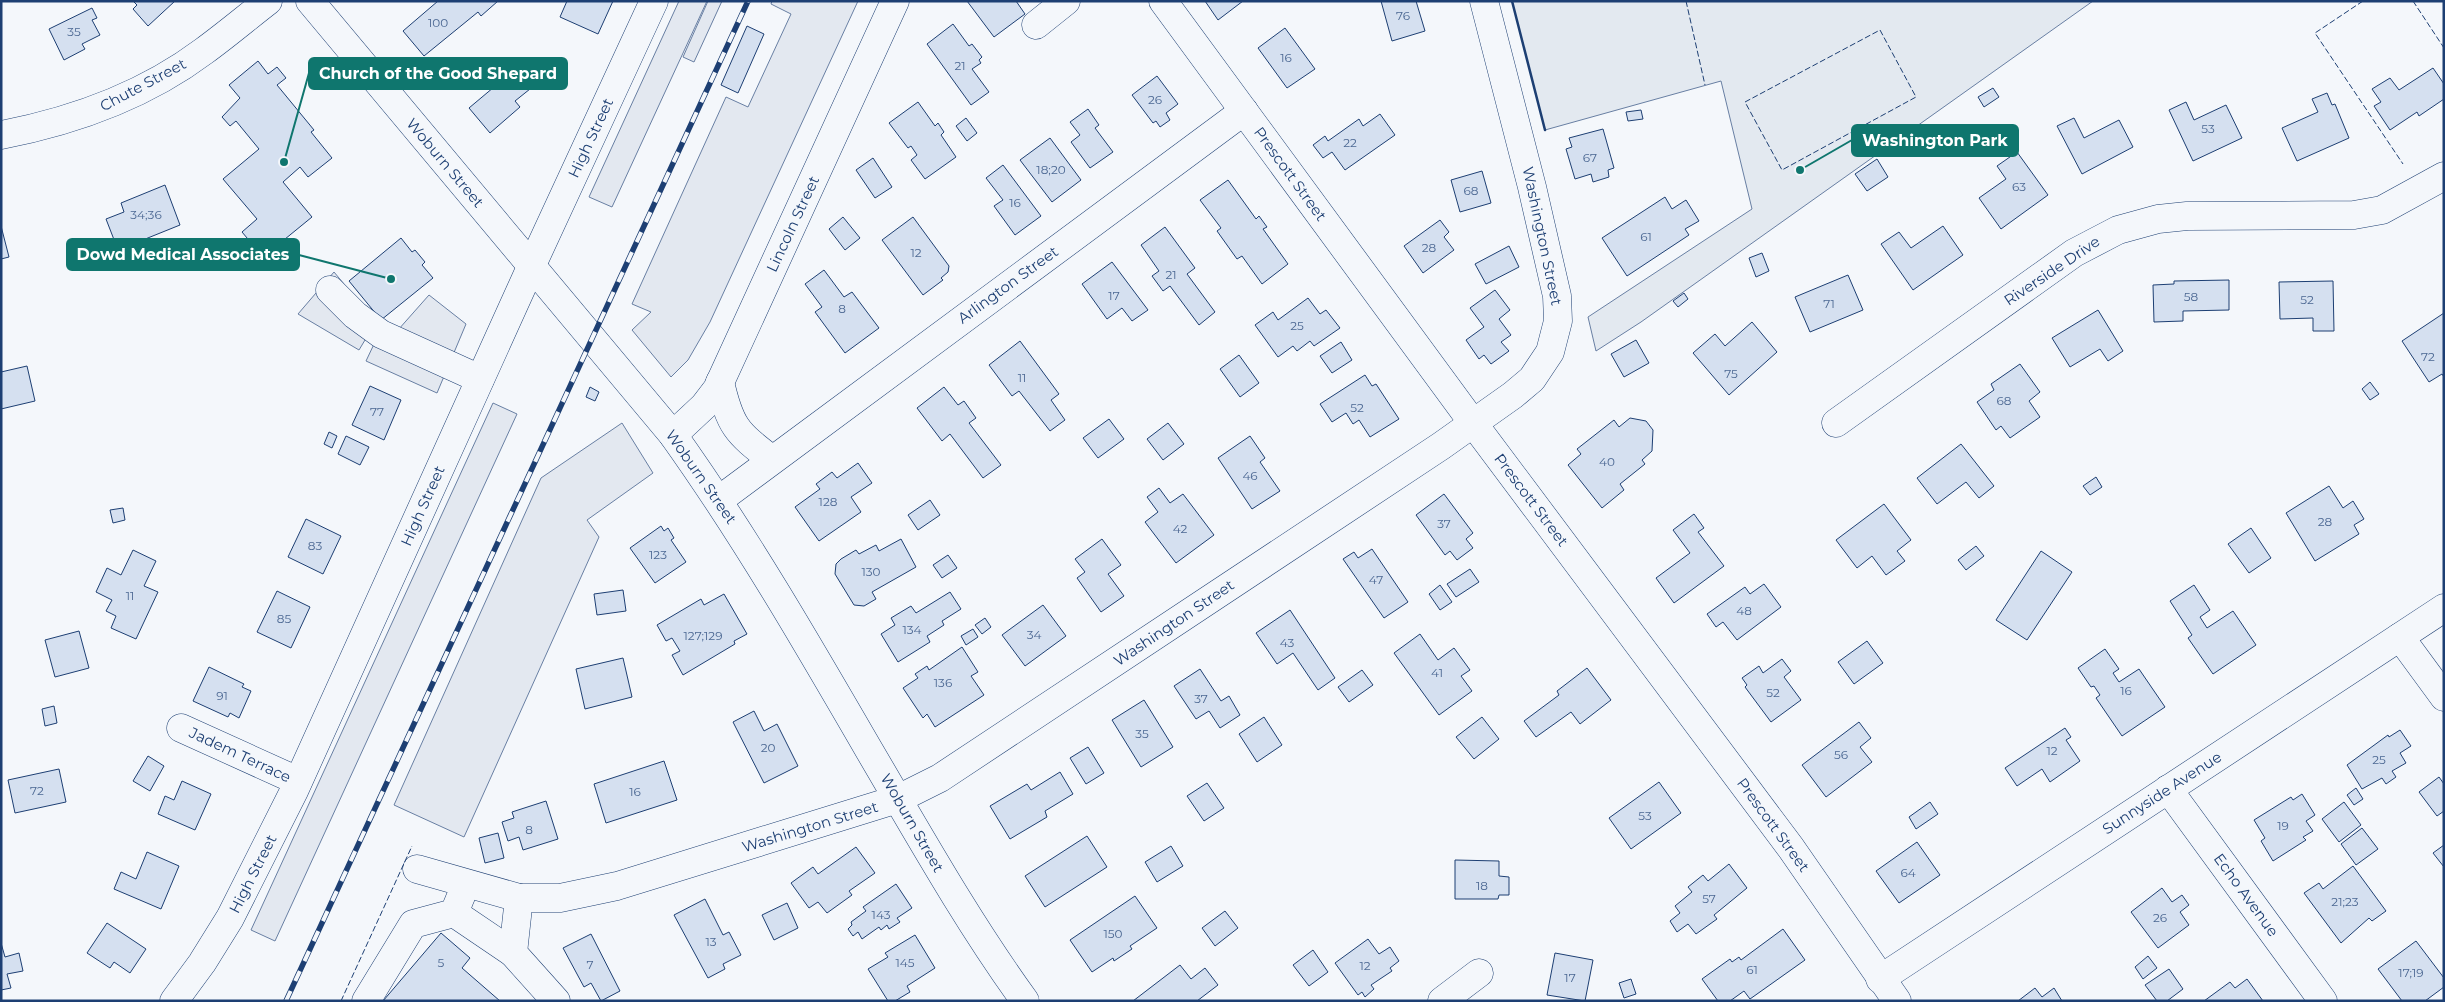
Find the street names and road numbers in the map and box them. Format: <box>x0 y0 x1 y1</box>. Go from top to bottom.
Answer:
street label: Chute Street <box>96 54 189 115</box>
street label: High Street <box>564 95 617 181</box>
street label: Woburn Street <box>402 114 488 211</box>
street label: Prescott Street <box>1250 123 1331 224</box>
street label: Washington Street <box>1519 165 1566 307</box>
street label: Lincoln Street <box>762 173 823 275</box>
street label: Riverside Drive <box>2000 231 2103 310</box>
street label: Arlington Street <box>954 242 1062 327</box>
street label: Woburn Street <box>662 426 741 528</box>
street label: Prescott Street <box>1490 449 1573 550</box>
street label: High Street <box>396 463 449 549</box>
street label: Washington Street <box>1110 575 1238 670</box>
street label: Jadem Terrace <box>186 722 294 786</box>
street label: Sunnyside Avenue <box>2098 747 2225 838</box>
street label: Woburn Street <box>876 770 948 875</box>
street label: Prescott Street <box>1733 774 1814 875</box>
street label: Washington Street <box>740 797 880 856</box>
street label: High Street <box>225 831 281 916</box>
street label: Echo Avenue <box>2210 849 2283 940</box>

